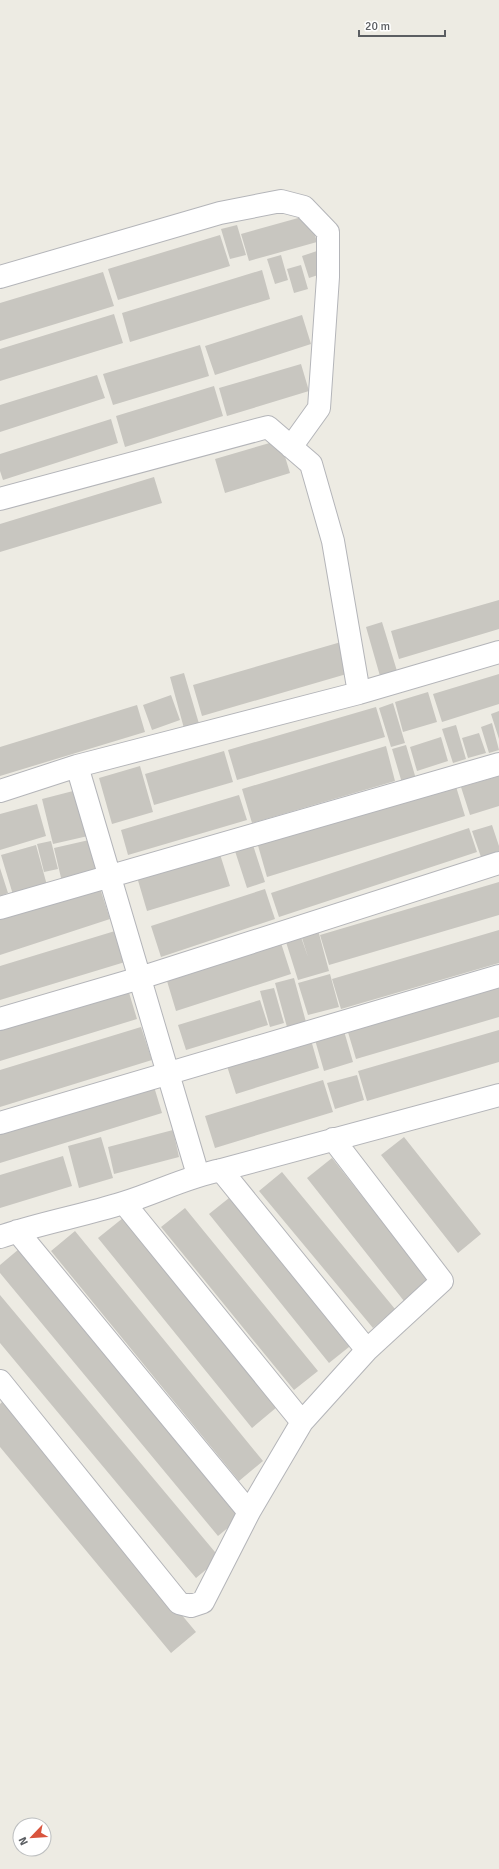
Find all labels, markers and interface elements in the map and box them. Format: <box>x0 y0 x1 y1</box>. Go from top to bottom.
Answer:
scale bar <box>359 12 445 38</box>
text: 20 m <box>365 19 390 34</box>
north arrow <box>12 1817 52 1857</box>
text: N <box>16 1835 31 1847</box>

